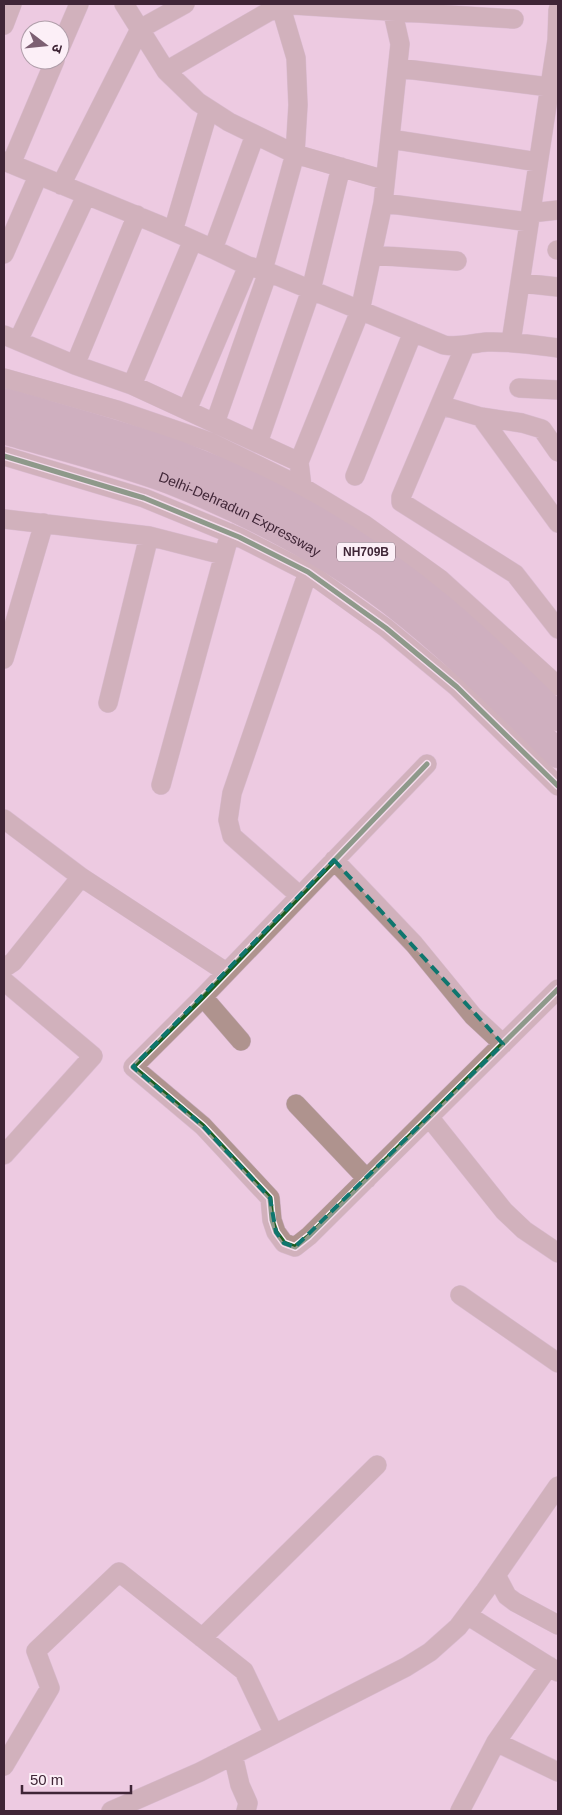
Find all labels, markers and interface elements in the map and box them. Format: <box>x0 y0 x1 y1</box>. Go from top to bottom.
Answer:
north arrow <box>20 20 70 70</box>
text: उ <box>48 42 66 55</box>
street label: Delhi-Dehradun Expressway <box>157 469 324 560</box>
road number: NH709B <box>337 542 395 562</box>
scale bar <box>22 1762 131 1794</box>
text: 50 m <box>30 1771 63 1788</box>

